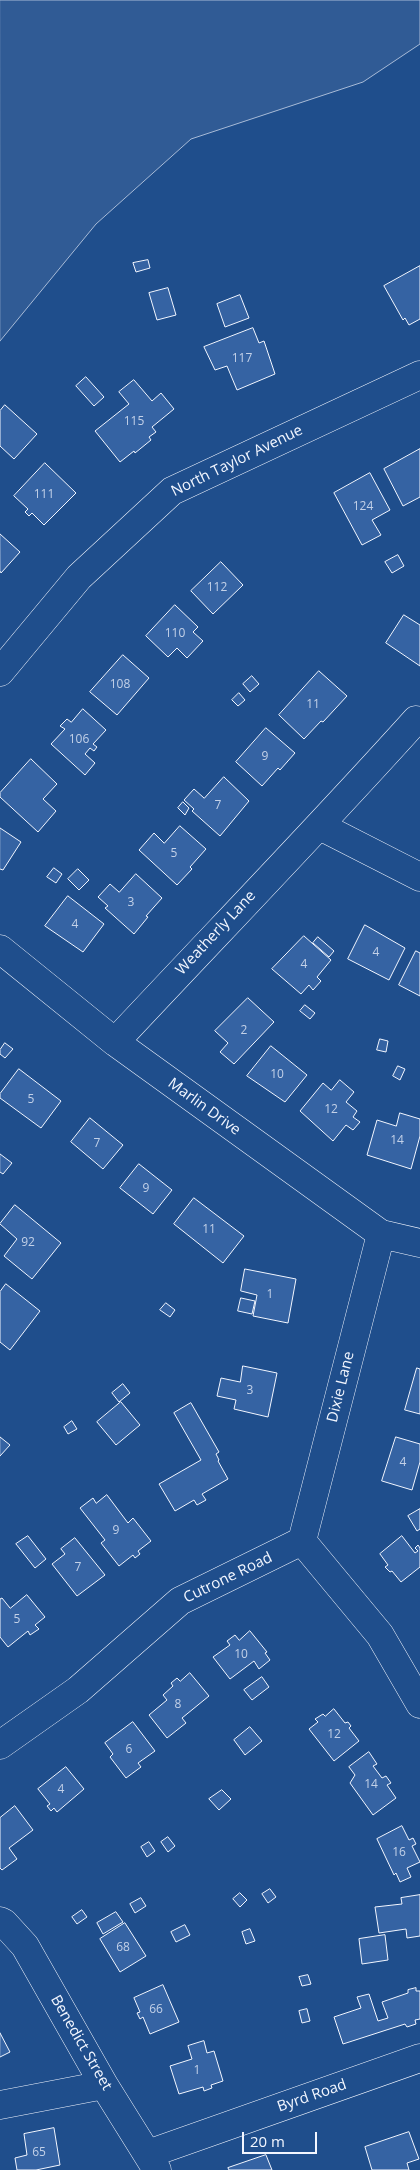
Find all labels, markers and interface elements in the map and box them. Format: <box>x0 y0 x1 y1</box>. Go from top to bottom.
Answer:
house number: 117 <box>232 352 252 366</box>
house number: 115 <box>124 415 144 429</box>
street label: North Taylor Avenue <box>168 421 306 501</box>
house number: 111 <box>34 488 54 502</box>
house number: 124 <box>353 500 373 514</box>
house number: 112 <box>207 581 227 595</box>
house number: 110 <box>165 627 185 641</box>
house number: 108 <box>110 678 130 692</box>
house number: 11 <box>306 698 320 712</box>
house number: 106 <box>69 733 89 747</box>
house number: 9 <box>262 750 268 764</box>
house number: 7 <box>215 799 221 813</box>
house number: 5 <box>171 847 177 861</box>
street label: Weatherly Lane <box>172 887 260 979</box>
house number: 3 <box>128 896 134 910</box>
house number: 4 <box>72 918 78 932</box>
house number: 4 <box>373 946 379 960</box>
house number: 4 <box>301 958 307 972</box>
house number: 2 <box>241 1024 247 1038</box>
house number: 10 <box>270 1068 284 1082</box>
street label: Marlin Drive <box>164 1075 244 1139</box>
house number: 5 <box>28 1093 34 1107</box>
house number: 12 <box>324 1103 338 1117</box>
house number: 14 <box>390 1134 404 1148</box>
house number: 7 <box>94 1137 100 1151</box>
house number: 9 <box>143 1182 149 1196</box>
house number: 11 <box>202 1223 216 1237</box>
house number: 92 <box>21 1236 35 1250</box>
house number: 1 <box>267 1288 273 1302</box>
street label: Dixie Lane <box>324 1350 358 1424</box>
house number: 3 <box>247 1384 253 1398</box>
house number: 4 <box>400 1456 406 1470</box>
house number: 9 <box>113 1524 119 1538</box>
street label: Cutrone Road <box>181 1549 275 1607</box>
house number: 7 <box>75 1561 81 1575</box>
house number: 5 <box>14 1613 20 1627</box>
house number: 10 <box>234 1648 248 1662</box>
house number: 8 <box>175 1698 181 1712</box>
house number: 12 <box>327 1728 341 1742</box>
house number: 6 <box>126 1743 132 1757</box>
house number: 14 <box>364 1778 378 1792</box>
house number: 4 <box>58 1783 64 1797</box>
house number: 16 <box>392 1846 406 1860</box>
house number: 68 <box>116 1941 130 1955</box>
street label: Benedict Street <box>46 1992 116 2094</box>
house number: 66 <box>149 2003 163 2017</box>
house number: 1 <box>194 2064 200 2078</box>
street label: Byrd Road <box>275 2076 349 2116</box>
scale bar <box>245 2122 320 2154</box>
text: 20 m <box>250 2131 285 2151</box>
house number: 65 <box>32 2146 46 2160</box>

